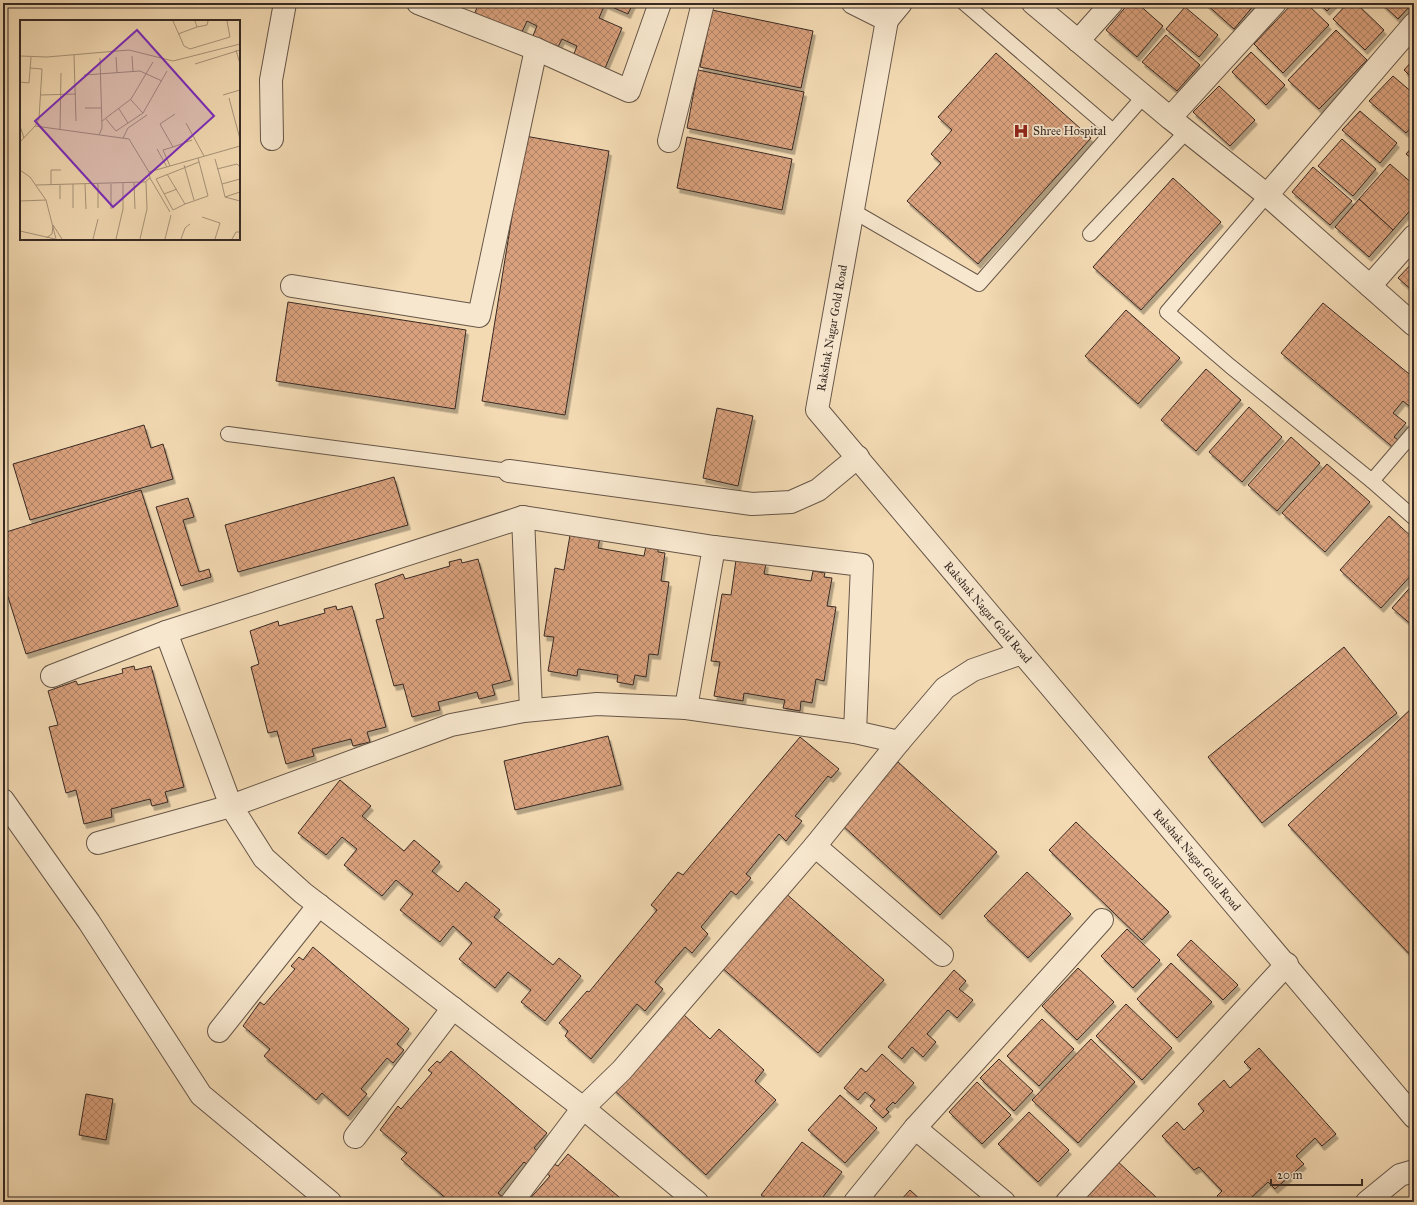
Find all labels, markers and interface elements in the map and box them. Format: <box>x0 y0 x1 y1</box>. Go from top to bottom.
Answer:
inset map <box>20 20 240 240</box>
hospital icon: Shree Hospital <box>1012 122 1030 140</box>
place label: Shree Hospital <box>1033 124 1107 138</box>
street label: Rakshak Nagar Gold Road <box>814 264 851 393</box>
street label: Rakshak Nagar Gold Road <box>941 559 1035 666</box>
street label: Rakshak Nagar Gold Road <box>1150 806 1244 913</box>
scale bar <box>1271 1161 1362 1187</box>
text: 20 m <box>1277 1168 1303 1182</box>

